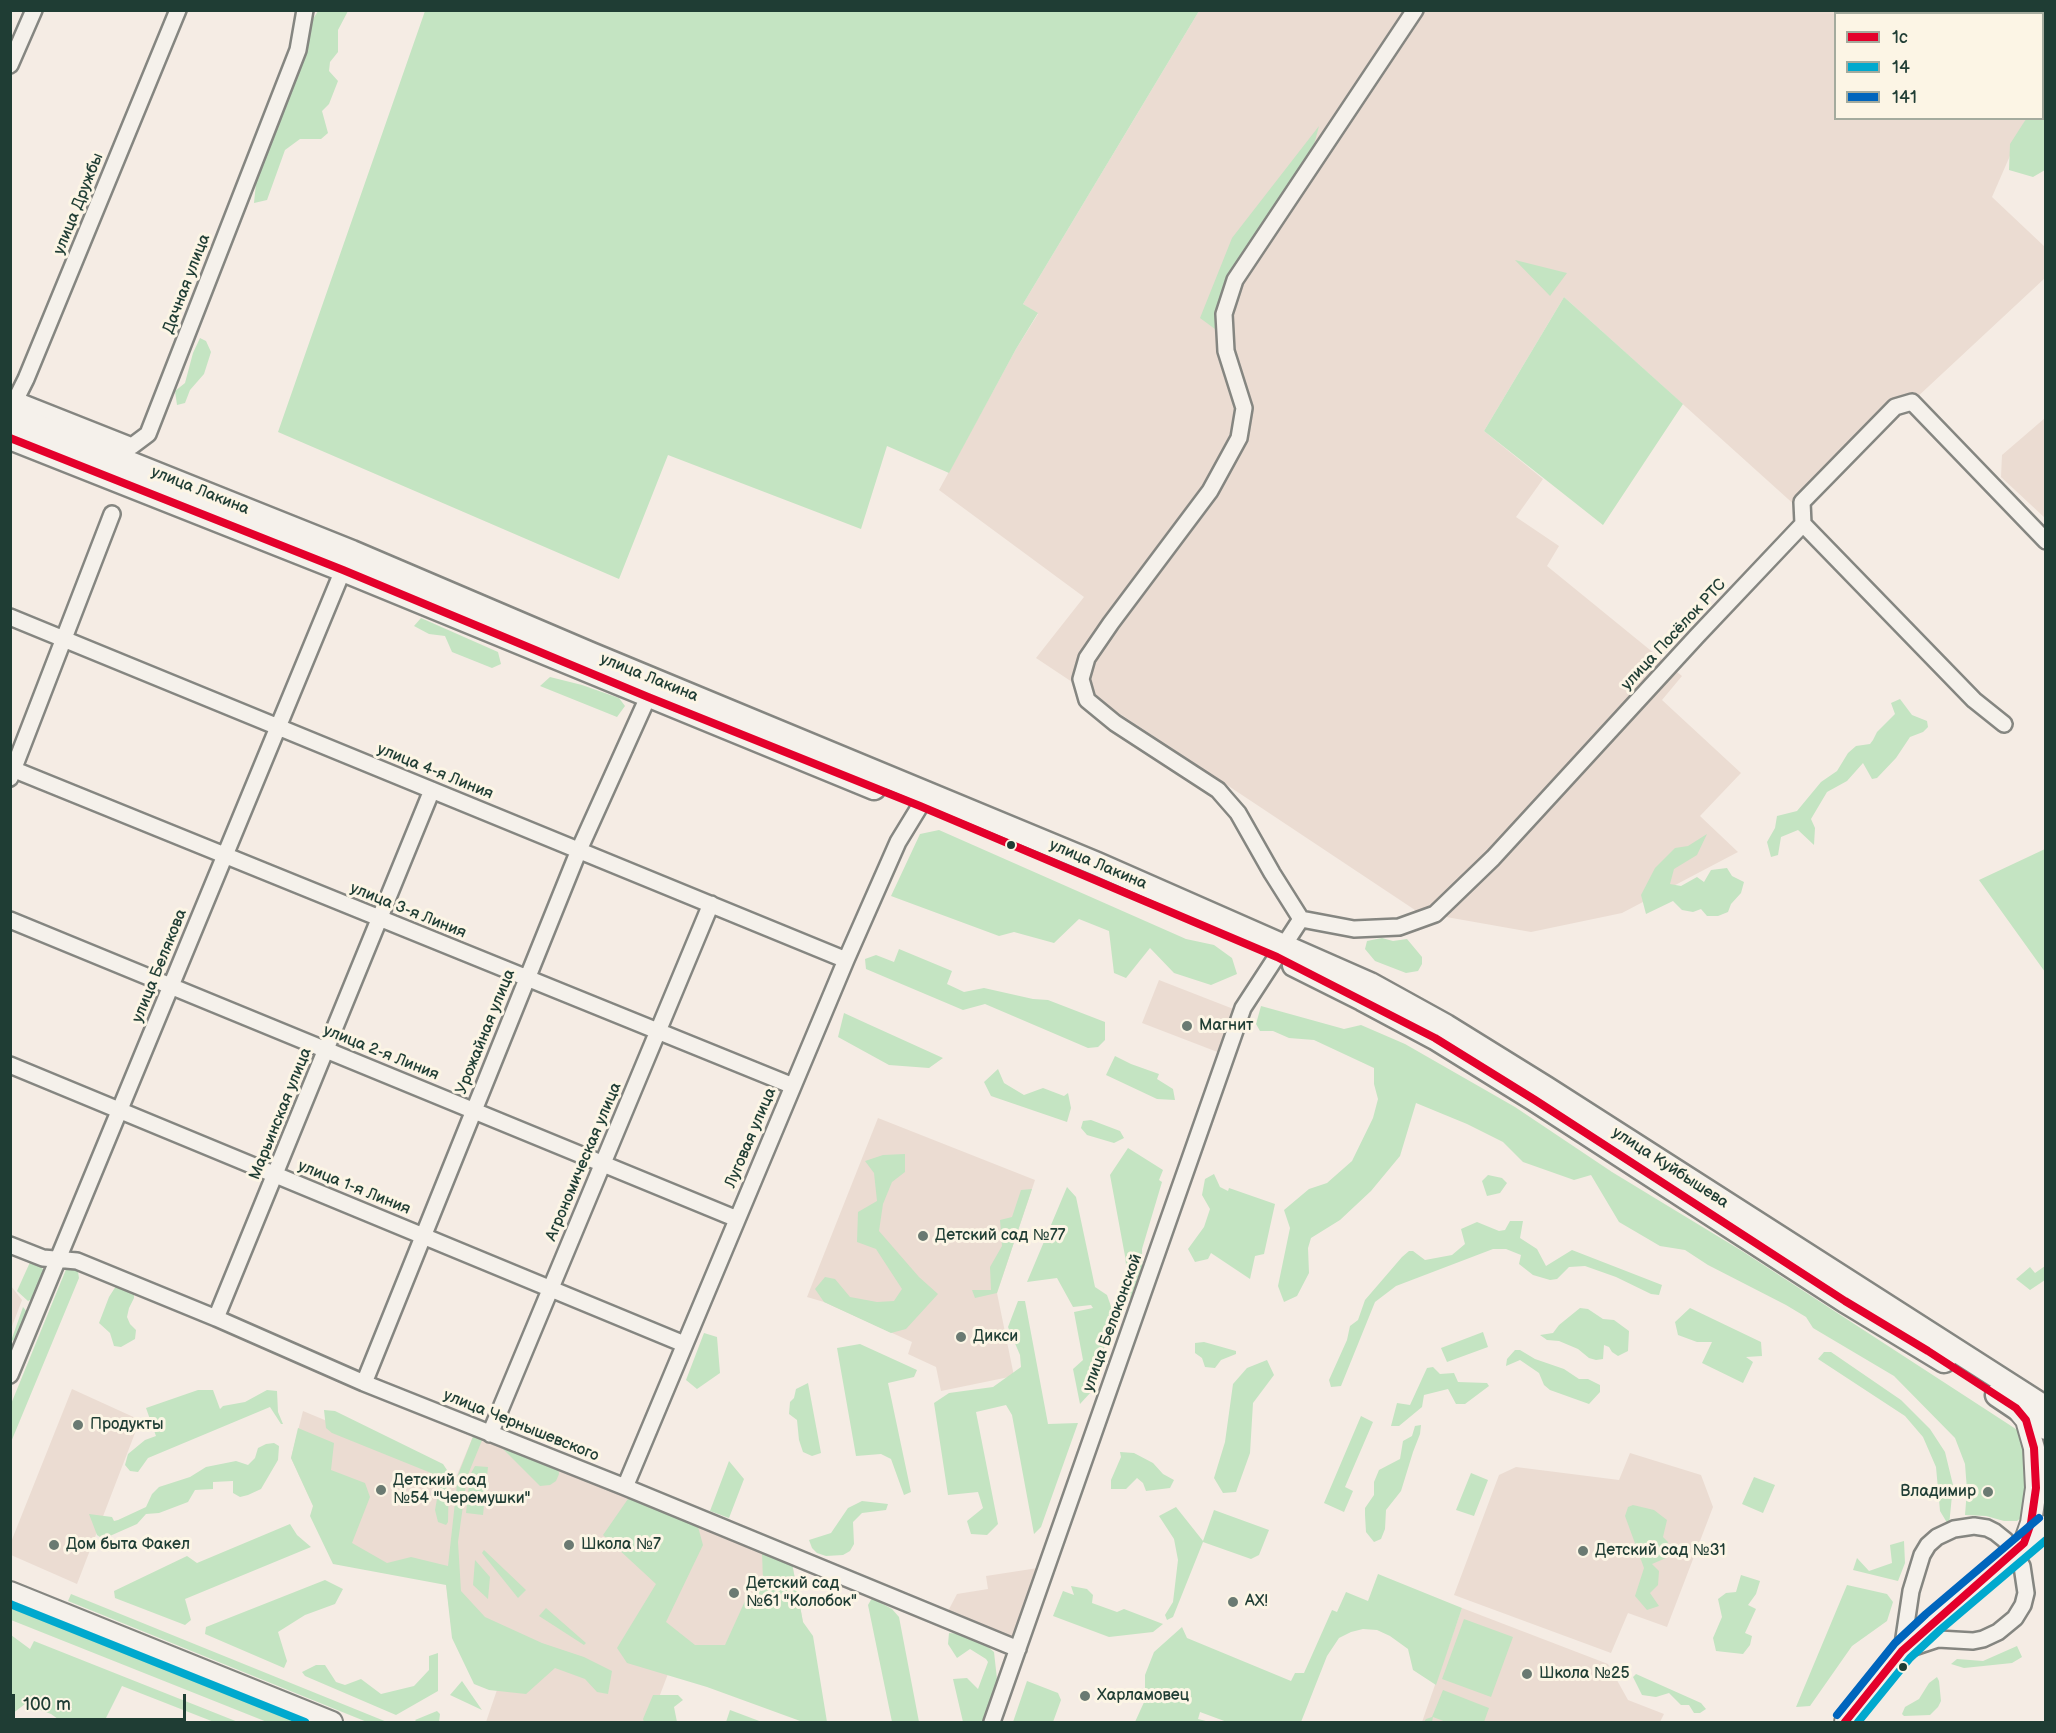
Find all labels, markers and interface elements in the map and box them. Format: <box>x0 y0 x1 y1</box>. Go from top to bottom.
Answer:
legend <box>1834 12 2044 120</box>
text: 1с <box>1892 27 1908 48</box>
text: 14 <box>1892 57 1910 78</box>
text: 141 <box>1892 87 1917 108</box>
street label: улица Дружбы <box>50 150 108 258</box>
street label: Дачная улица <box>159 232 215 336</box>
street label: улица Лакина <box>148 463 252 519</box>
street label: улица Посёлок РТС <box>1617 575 1731 695</box>
street label: улица Лакина <box>597 650 701 706</box>
street label: улица 4-я Линия <box>374 740 496 804</box>
street label: улица Лакина <box>1046 836 1150 894</box>
unlabelled marker <box>1005 839 1017 851</box>
street label: улица 3-я Линия <box>347 879 469 943</box>
street label: улица Белякова <box>128 906 192 1026</box>
street label: Урожайная улица <box>452 967 520 1097</box>
place label: Магнит <box>1199 1016 1254 1036</box>
marker: Магнит <box>1180 1019 1194 1033</box>
street label: улица 2-я Линия <box>320 1021 442 1085</box>
street label: Марьинская улица <box>246 1045 316 1183</box>
street label: Агрономическая улица <box>542 1080 626 1244</box>
street label: Луговая улица <box>721 1085 781 1191</box>
street label: улица Куйбышева <box>1608 1123 1732 1213</box>
street label: улица 1-я Линия <box>295 1157 413 1219</box>
place label: Детский сад №77 <box>935 1226 1065 1246</box>
marker: Детский сад №77 <box>916 1229 930 1243</box>
street label: улица Белоконской <box>1079 1251 1147 1395</box>
place label: Дикси <box>973 1327 1018 1347</box>
marker: Дикси <box>954 1330 968 1344</box>
street label: улица Чернышевского <box>440 1386 602 1466</box>
place label: Продукты <box>90 1415 163 1435</box>
marker: Продукты <box>71 1418 85 1432</box>
place label: Детский сад №54 "Черемушки" <box>393 1471 531 1509</box>
place label: Владимир <box>1900 1482 1976 1502</box>
marker: Детский сад №54 "Черемушки" <box>374 1483 388 1497</box>
marker: Владимир <box>1981 1485 1995 1499</box>
place label: Дом быта Факел <box>66 1535 190 1555</box>
place label: Школа №7 <box>581 1535 661 1555</box>
marker: Дом быта Факел <box>47 1538 61 1552</box>
marker: Школа №7 <box>562 1538 576 1552</box>
place label: Детский сад №31 <box>1595 1541 1726 1561</box>
marker: Детский сад №31 <box>1576 1544 1590 1558</box>
place label: Детский сад №61 "Колобок" <box>746 1574 857 1612</box>
marker: Детский сад №61 "Колобок" <box>727 1586 741 1600</box>
place label: АХ! <box>1245 1592 1268 1612</box>
marker: АХ! <box>1226 1595 1240 1609</box>
unlabelled marker <box>1897 1661 1909 1673</box>
place label: Школа №25 <box>1539 1664 1630 1684</box>
marker: Школа №25 <box>1520 1667 1534 1681</box>
scale bar <box>15 1682 189 1720</box>
place label: Харламовец <box>1097 1686 1189 1706</box>
marker: Харламовец <box>1078 1689 1092 1703</box>
text: 100 m <box>23 1694 71 1715</box>

